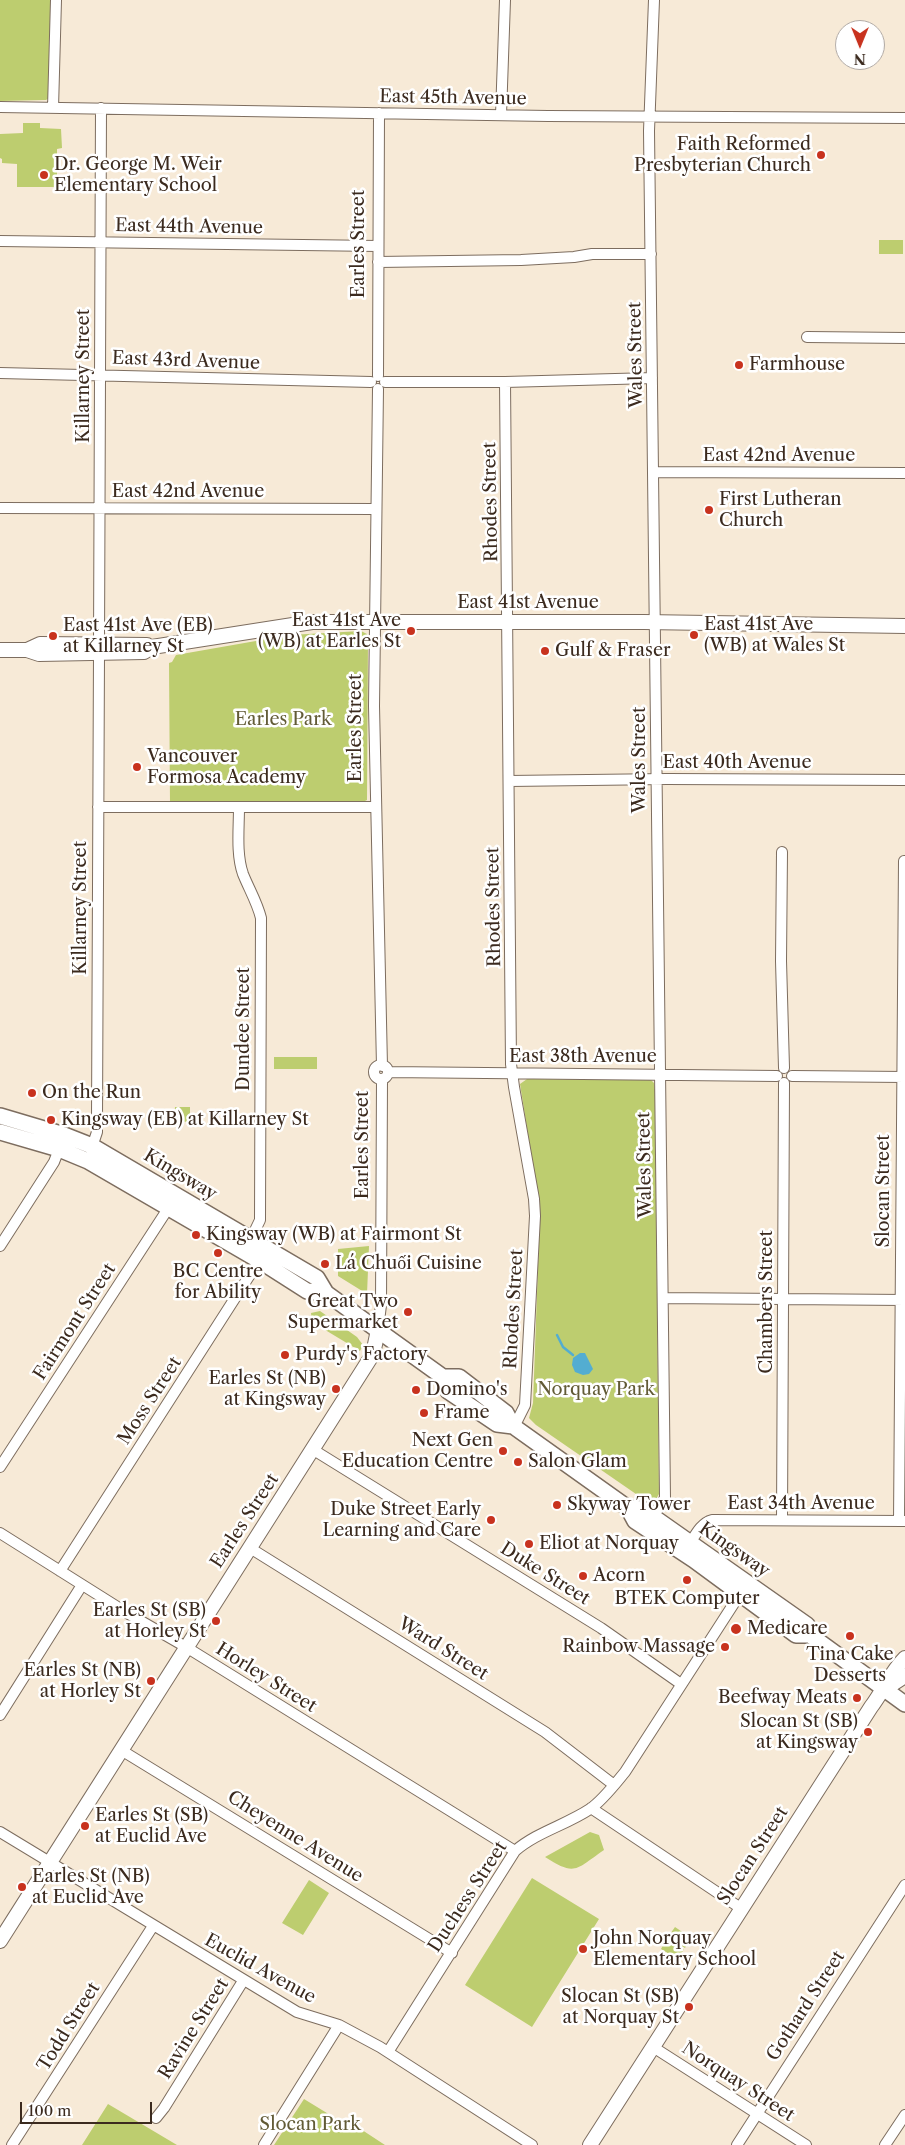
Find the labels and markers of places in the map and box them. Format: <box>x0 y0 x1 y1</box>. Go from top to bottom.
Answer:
place label: Faith Reformed Presbyterian Church <box>634 134 811 176</box>
marker: Faith Reformed Presbyterian Church <box>815 149 827 161</box>
place label: Dr. George M. Weir Elementary School <box>54 154 222 196</box>
marker: Dr. George M. Weir Elementary School <box>38 169 50 181</box>
place label: Farmhouse <box>749 354 845 376</box>
marker: Farmhouse <box>733 359 745 371</box>
place label: First Lutheran Church <box>719 489 841 532</box>
marker: First Lutheran Church <box>703 504 715 516</box>
place label: East 41st Ave (WB) at Earles St <box>258 610 401 652</box>
place label: East 41st Ave (WB) at Wales St <box>704 614 845 656</box>
place label: East 41st Ave (EB) at Killarney St <box>63 615 213 658</box>
marker: East 41st Ave (WB) at Earles St <box>405 625 417 637</box>
marker: East 41st Ave (WB) at Wales St <box>688 629 700 641</box>
marker: East 41st Ave (EB) at Killarney St <box>47 630 59 642</box>
place label: Gulf & Fraser <box>555 640 671 662</box>
marker: Gulf & Fraser <box>539 645 551 657</box>
place label: Vancouver Formosa Academy <box>147 746 306 789</box>
marker: Vancouver Formosa Academy <box>131 761 143 773</box>
place label: On the Run <box>42 1082 141 1104</box>
marker: On the Run <box>26 1087 38 1099</box>
place label: Kingsway (EB) at Killarney St <box>61 1109 309 1131</box>
marker: Kingsway (EB) at Killarney St <box>45 1114 57 1126</box>
place label: Kingsway (WB) at Fairmont St <box>206 1224 462 1246</box>
marker: Kingsway (WB) at Fairmont St <box>190 1229 202 1241</box>
marker: BC Centre for Ability <box>212 1247 224 1259</box>
place label: Lá Chuối Cuisine <box>335 1253 483 1275</box>
marker: Lá Chuối Cuisine <box>319 1258 331 1270</box>
place label: BC Centre for Ability <box>173 1261 263 1304</box>
place label: Great Two Supermarket <box>287 1291 398 1334</box>
marker: Great Two Supermarket <box>402 1306 414 1318</box>
place label: Purdy's Factory <box>295 1344 428 1366</box>
marker: Purdy's Factory <box>279 1349 291 1361</box>
place label: Earles St (NB) at Kingsway <box>208 1368 326 1410</box>
place label: Domino's <box>426 1379 507 1401</box>
marker: Earles St (NB) at Kingsway <box>330 1383 342 1395</box>
marker: Domino's <box>410 1384 422 1396</box>
place label: Frame <box>434 1402 489 1424</box>
marker: Frame <box>418 1407 430 1419</box>
place label: Next Gen Education Centre <box>342 1430 493 1472</box>
marker: Next Gen Education Centre <box>497 1445 509 1457</box>
place label: Salon Glam <box>528 1451 627 1473</box>
marker: Salon Glam <box>512 1456 524 1468</box>
place label: Skyway Tower <box>567 1494 691 1516</box>
place label: Duke Street Early Learning and Care <box>322 1499 481 1542</box>
marker: Skyway Tower <box>551 1499 563 1511</box>
marker: Duke Street Early Learning and Care <box>485 1514 497 1526</box>
place label: Eliot at Norquay <box>539 1533 679 1555</box>
marker: Eliot at Norquay <box>523 1538 535 1550</box>
place label: Acorn <box>593 1565 645 1587</box>
marker: Acorn <box>577 1570 589 1582</box>
marker: BTEK Computer <box>681 1574 693 1586</box>
place label: BTEK Computer <box>614 1588 760 1610</box>
place label: Earles St (SB) at Horley St <box>93 1600 206 1642</box>
marker: Earles St (SB) at Horley St <box>210 1615 222 1627</box>
place label: Medicare <box>747 1618 828 1640</box>
marker: Medicare <box>729 1622 743 1636</box>
marker: Tina Cake Desserts <box>844 1630 856 1642</box>
place label: Rainbow Massage <box>562 1636 715 1658</box>
marker: Rainbow Massage <box>719 1641 731 1653</box>
place label: Tina Cake Desserts <box>806 1644 894 1686</box>
place label: Earles St (NB) at Horley St <box>23 1660 141 1702</box>
marker: Earles St (NB) at Horley St <box>145 1675 157 1687</box>
place label: Beefway Meats <box>718 1687 847 1709</box>
marker: Beefway Meats <box>851 1692 863 1704</box>
place label: Slocan St (SB) at Kingsway <box>740 1711 858 1754</box>
marker: Slocan St (SB) at Kingsway <box>862 1726 874 1738</box>
place label: Earles St (SB) at Euclid Ave <box>95 1805 208 1848</box>
marker: Earles St (SB) at Euclid Ave <box>79 1820 91 1832</box>
place label: Earles St (NB) at Euclid Ave <box>32 1866 150 1908</box>
marker: Earles St (NB) at Euclid Ave <box>16 1881 28 1893</box>
place label: John Norquay Elementary School <box>593 1928 756 1970</box>
marker: John Norquay Elementary School <box>577 1943 589 1955</box>
place label: Slocan St (SB) at Norquay St <box>561 1986 679 2028</box>
marker: Slocan St (SB) at Norquay St <box>683 2001 695 2013</box>

